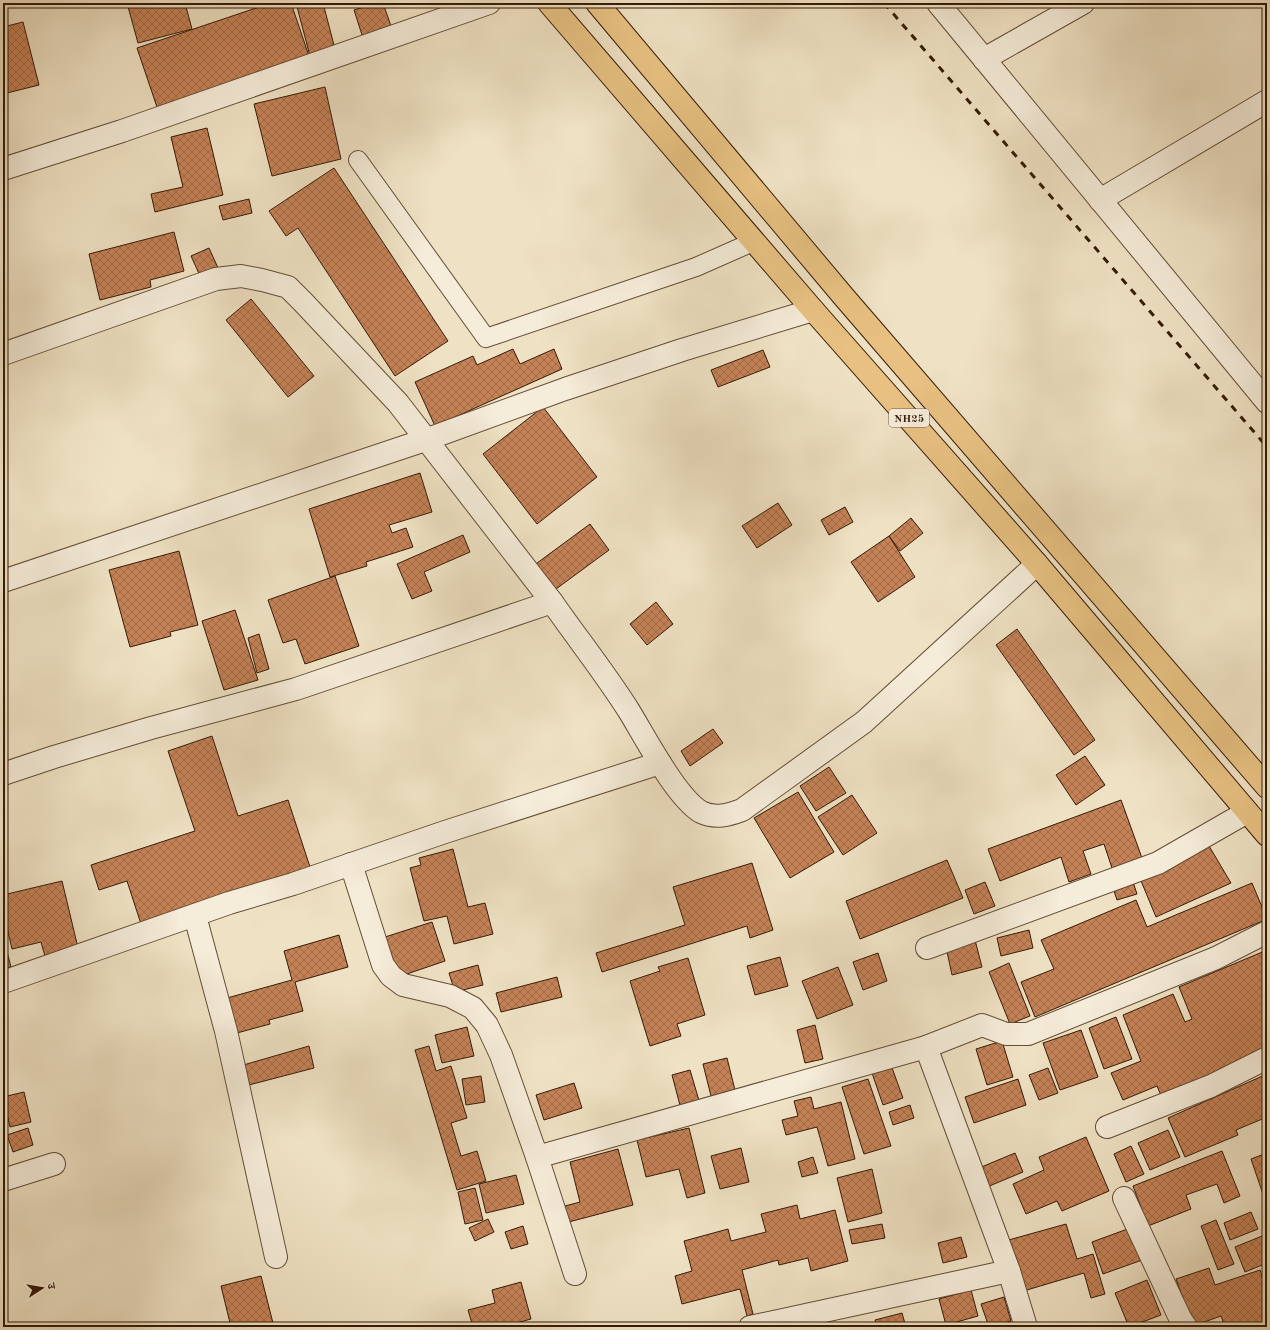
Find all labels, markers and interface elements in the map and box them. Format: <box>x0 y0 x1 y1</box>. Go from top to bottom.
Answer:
road number: NH25 <box>889 409 929 427</box>
north arrow <box>22 1268 62 1308</box>
text: उ <box>44 1281 57 1291</box>

